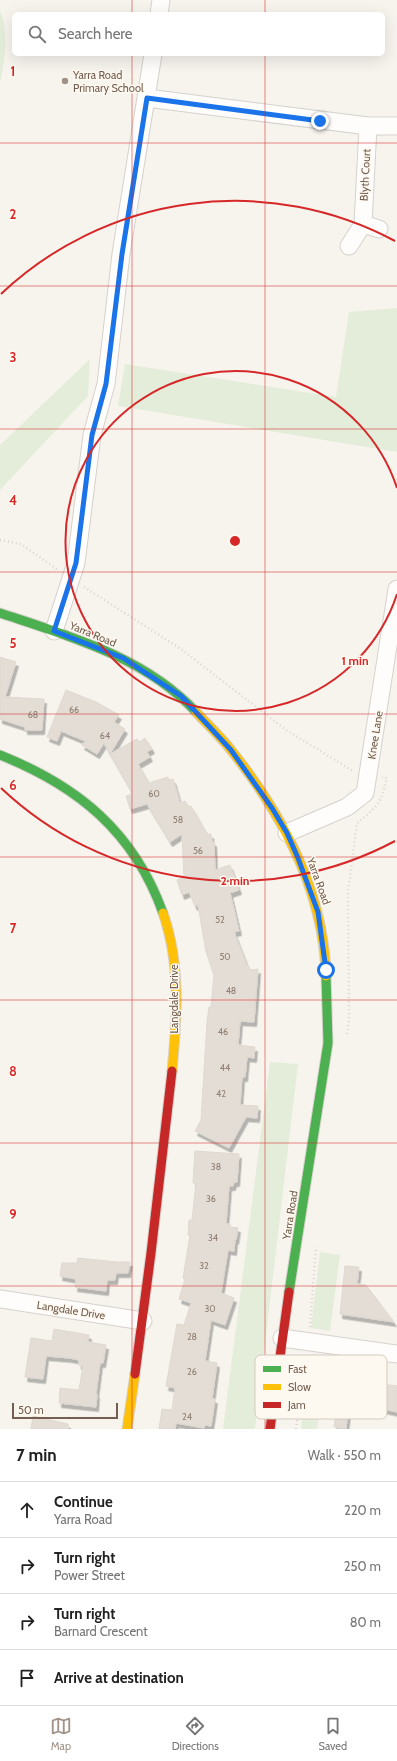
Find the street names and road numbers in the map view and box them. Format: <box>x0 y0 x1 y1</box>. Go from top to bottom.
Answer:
street label: Blyth Court <box>357 148 373 202</box>
street label: Yarra Road <box>67 618 118 650</box>
street label: Knee Lane <box>364 709 386 760</box>
street label: Yarra Road <box>304 855 334 907</box>
street label: Langdale Drive <box>167 964 181 1034</box>
street label: Yarra Road <box>279 1190 301 1241</box>
street label: Langdale Drive <box>36 1298 107 1322</box>

